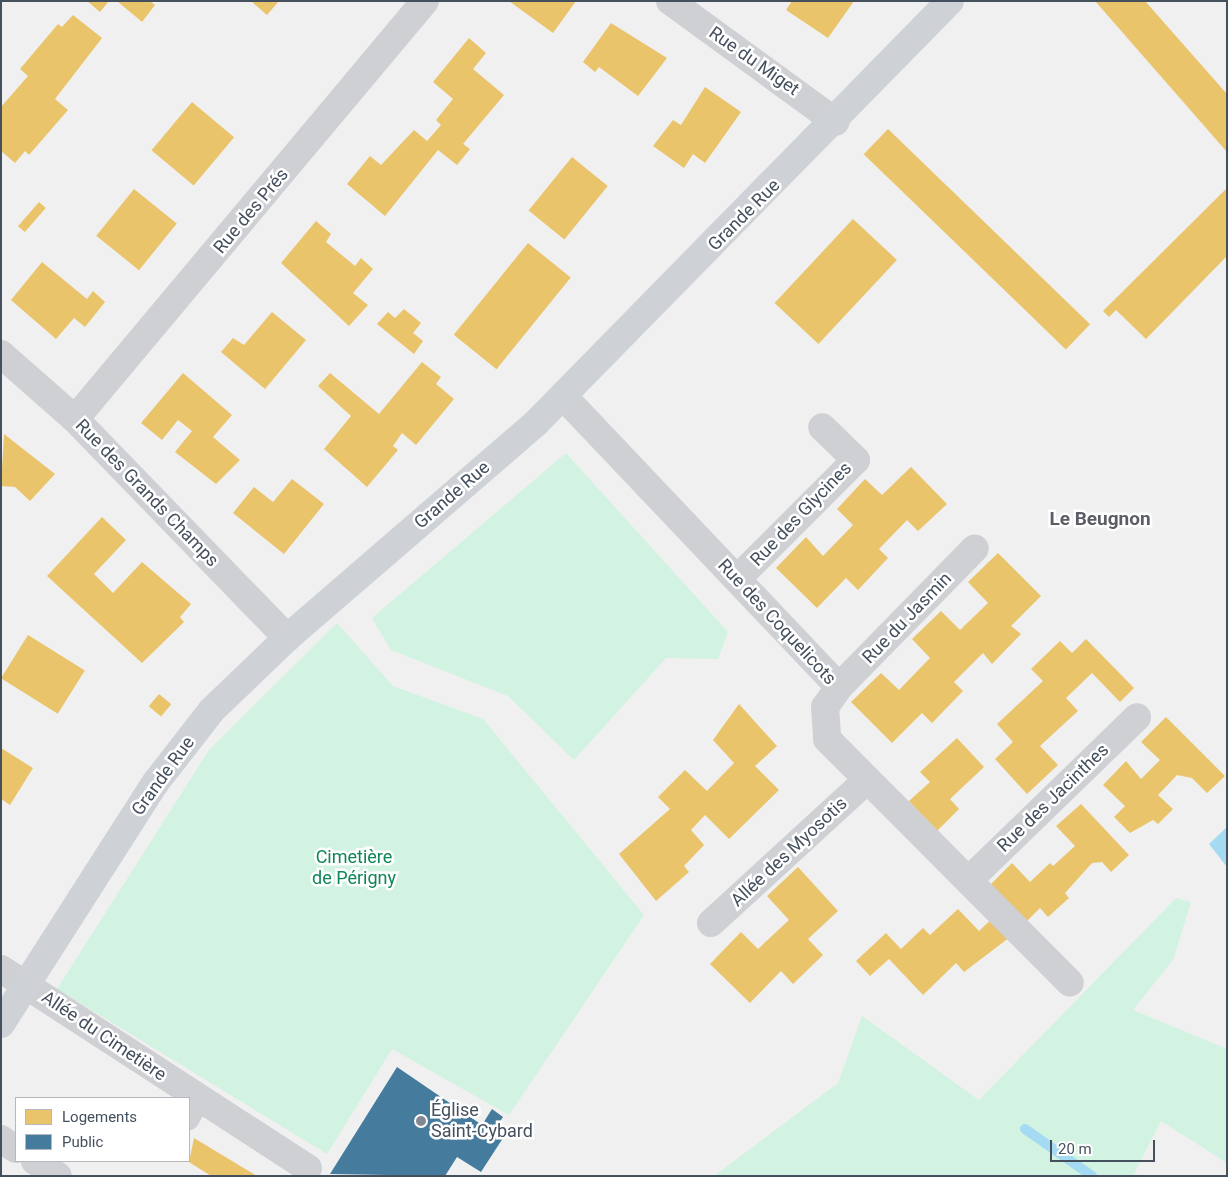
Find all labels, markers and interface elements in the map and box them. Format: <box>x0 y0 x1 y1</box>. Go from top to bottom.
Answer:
street label: Rue du Miget <box>705 22 803 100</box>
street label: Rue des Prés <box>209 164 293 258</box>
street label: Grande Rue <box>704 175 784 255</box>
street label: Rue des Grands Champs <box>71 415 223 571</box>
street label: Grande Rue <box>410 457 494 533</box>
street label: Rue des Glycines <box>746 458 856 570</box>
district label: Le Beugnon <box>1049 508 1151 530</box>
street label: Rue des Coquelicots <box>713 555 841 689</box>
street label: Rue du Jasmin <box>858 568 956 668</box>
street label: Grande Rue <box>127 732 199 820</box>
street label: Rue des Jacinthes <box>993 739 1113 857</box>
street label: Allée des Myosotis <box>726 793 852 911</box>
park label: Cimetière de Périgny <box>312 847 396 890</box>
street label: Allée du Cimetière <box>38 986 170 1086</box>
legend <box>15 1097 190 1162</box>
place label: Église Saint-Cybard <box>431 1100 533 1142</box>
text: Logements <box>62 1108 137 1126</box>
marker: Église Saint-Cybard <box>415 1115 427 1127</box>
scale bar <box>1053 1130 1158 1162</box>
text: Public <box>62 1133 103 1151</box>
text: 20 m <box>1058 1140 1092 1158</box>

